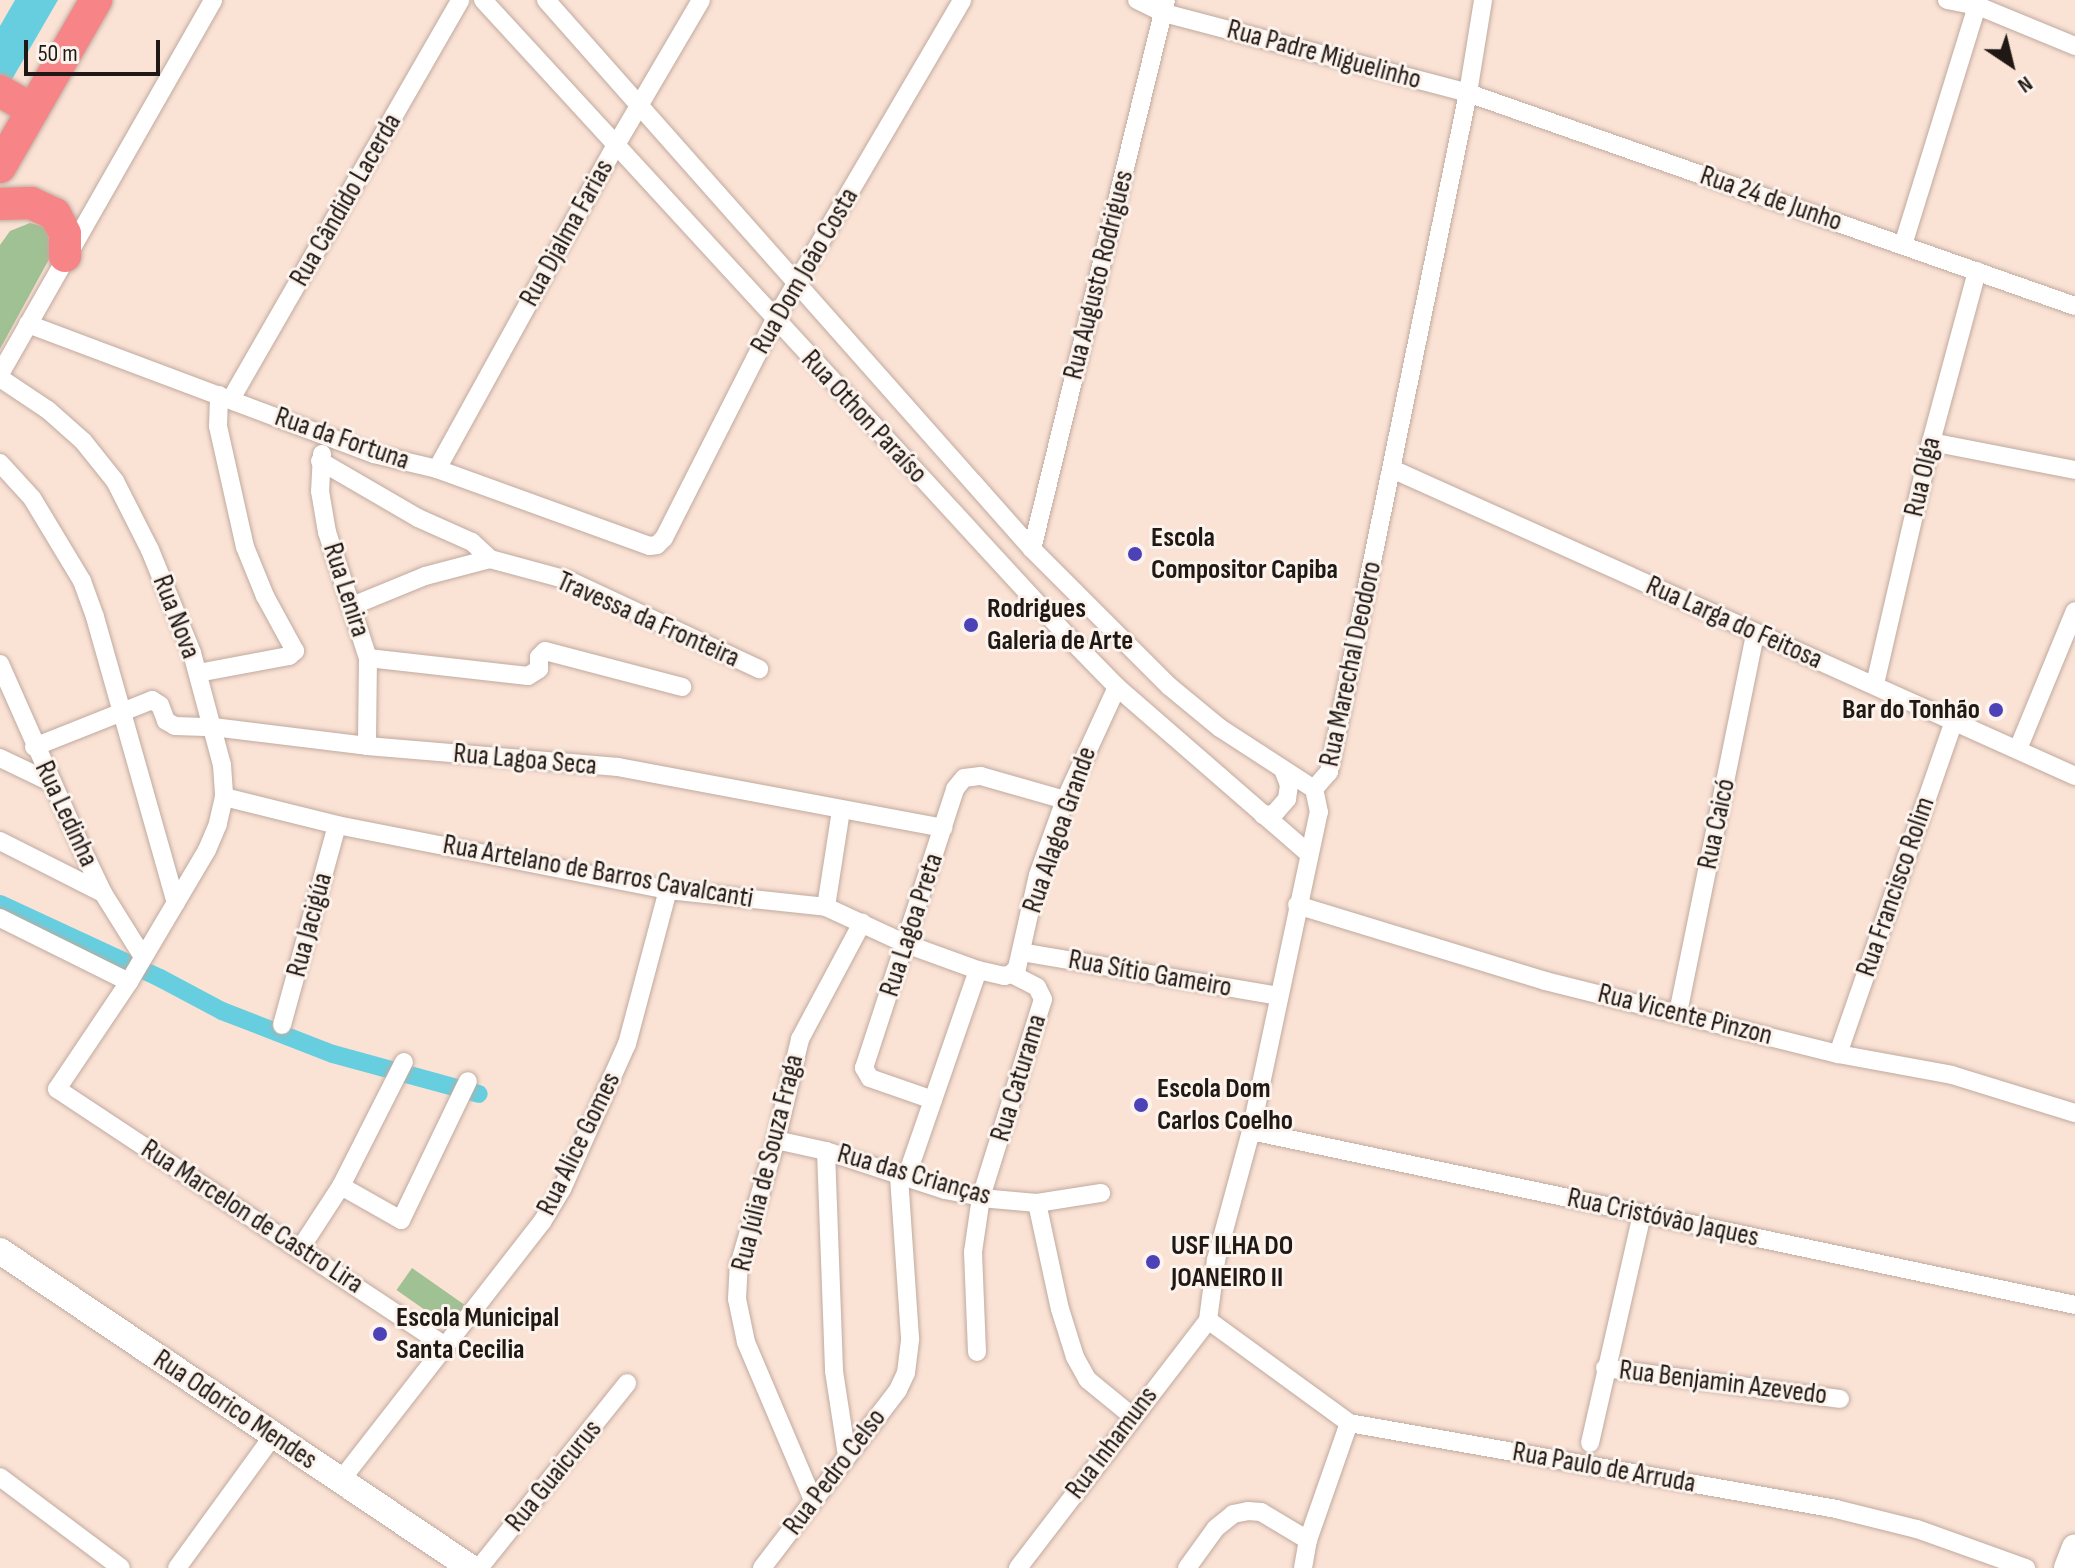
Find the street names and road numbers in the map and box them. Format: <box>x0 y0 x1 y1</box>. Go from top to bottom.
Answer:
street label: Rua Padre Miguelinho <box>1223 13 1425 97</box>
street label: Rua Cândido Lacerda <box>283 108 409 292</box>
street label: Rua Djalma Farias <box>513 154 621 312</box>
street label: Rua 24 de Junho <box>1696 159 1846 239</box>
street label: Rua Augusto Rodrigues <box>1057 167 1141 383</box>
street label: Rua Dom João Costa <box>744 182 866 360</box>
street label: Rua Othon Paraíso <box>794 343 934 491</box>
street label: Rua da Fortuna <box>270 400 414 478</box>
street label: Rua Olga <box>1898 434 1948 520</box>
street label: Rua Lenira <box>315 539 377 641</box>
street label: Rua Marechal Deodoro <box>1313 558 1389 770</box>
street label: Travessa da Fronteira <box>552 565 744 675</box>
street label: Rua Larga do Feitosa <box>1641 569 1827 677</box>
street label: Rua Nova <box>145 570 207 664</box>
street label: Rua Lagoa Seca <box>452 737 598 783</box>
street label: Rua Alagoa Grande <box>1016 743 1104 917</box>
street label: Rua Ledinha <box>27 756 105 872</box>
street label: Rua Caicó <box>1691 776 1743 872</box>
street label: Rua Francisco Rolim <box>1850 793 1942 981</box>
street label: Rua Artelano de Barros Cavalcanti <box>440 828 756 916</box>
street label: Rua Lagoa Preta <box>873 849 951 1001</box>
street label: Rua Jacigúa <box>280 869 340 981</box>
street label: Rua Sítio Gameiro <box>1066 943 1234 1005</box>
street label: Rua Vicente Pinzon <box>1594 977 1776 1053</box>
street label: Rua Caturama <box>984 1010 1054 1146</box>
street label: Rua Júlia de Souza Fraga <box>725 1051 811 1275</box>
street label: Rua Alice Gomes <box>530 1067 628 1221</box>
street label: Rua Marcelon de Castro Lira <box>135 1133 369 1301</box>
street label: Rua das Crianças <box>833 1137 995 1213</box>
street label: Rua Cristóvão Jaques <box>1564 1181 1762 1255</box>
street label: Rua Odorico Mendes <box>147 1343 323 1477</box>
street label: Rua Benjamin Azevedo <box>1617 1354 1829 1412</box>
street label: Rua Inhamuns <box>1059 1380 1165 1506</box>
street label: Rua Pedro Celso <box>777 1402 893 1542</box>
street label: Rua Guaicurus <box>499 1413 609 1539</box>
street label: Rua Paulo de Arruda <box>1510 1435 1698 1501</box>

